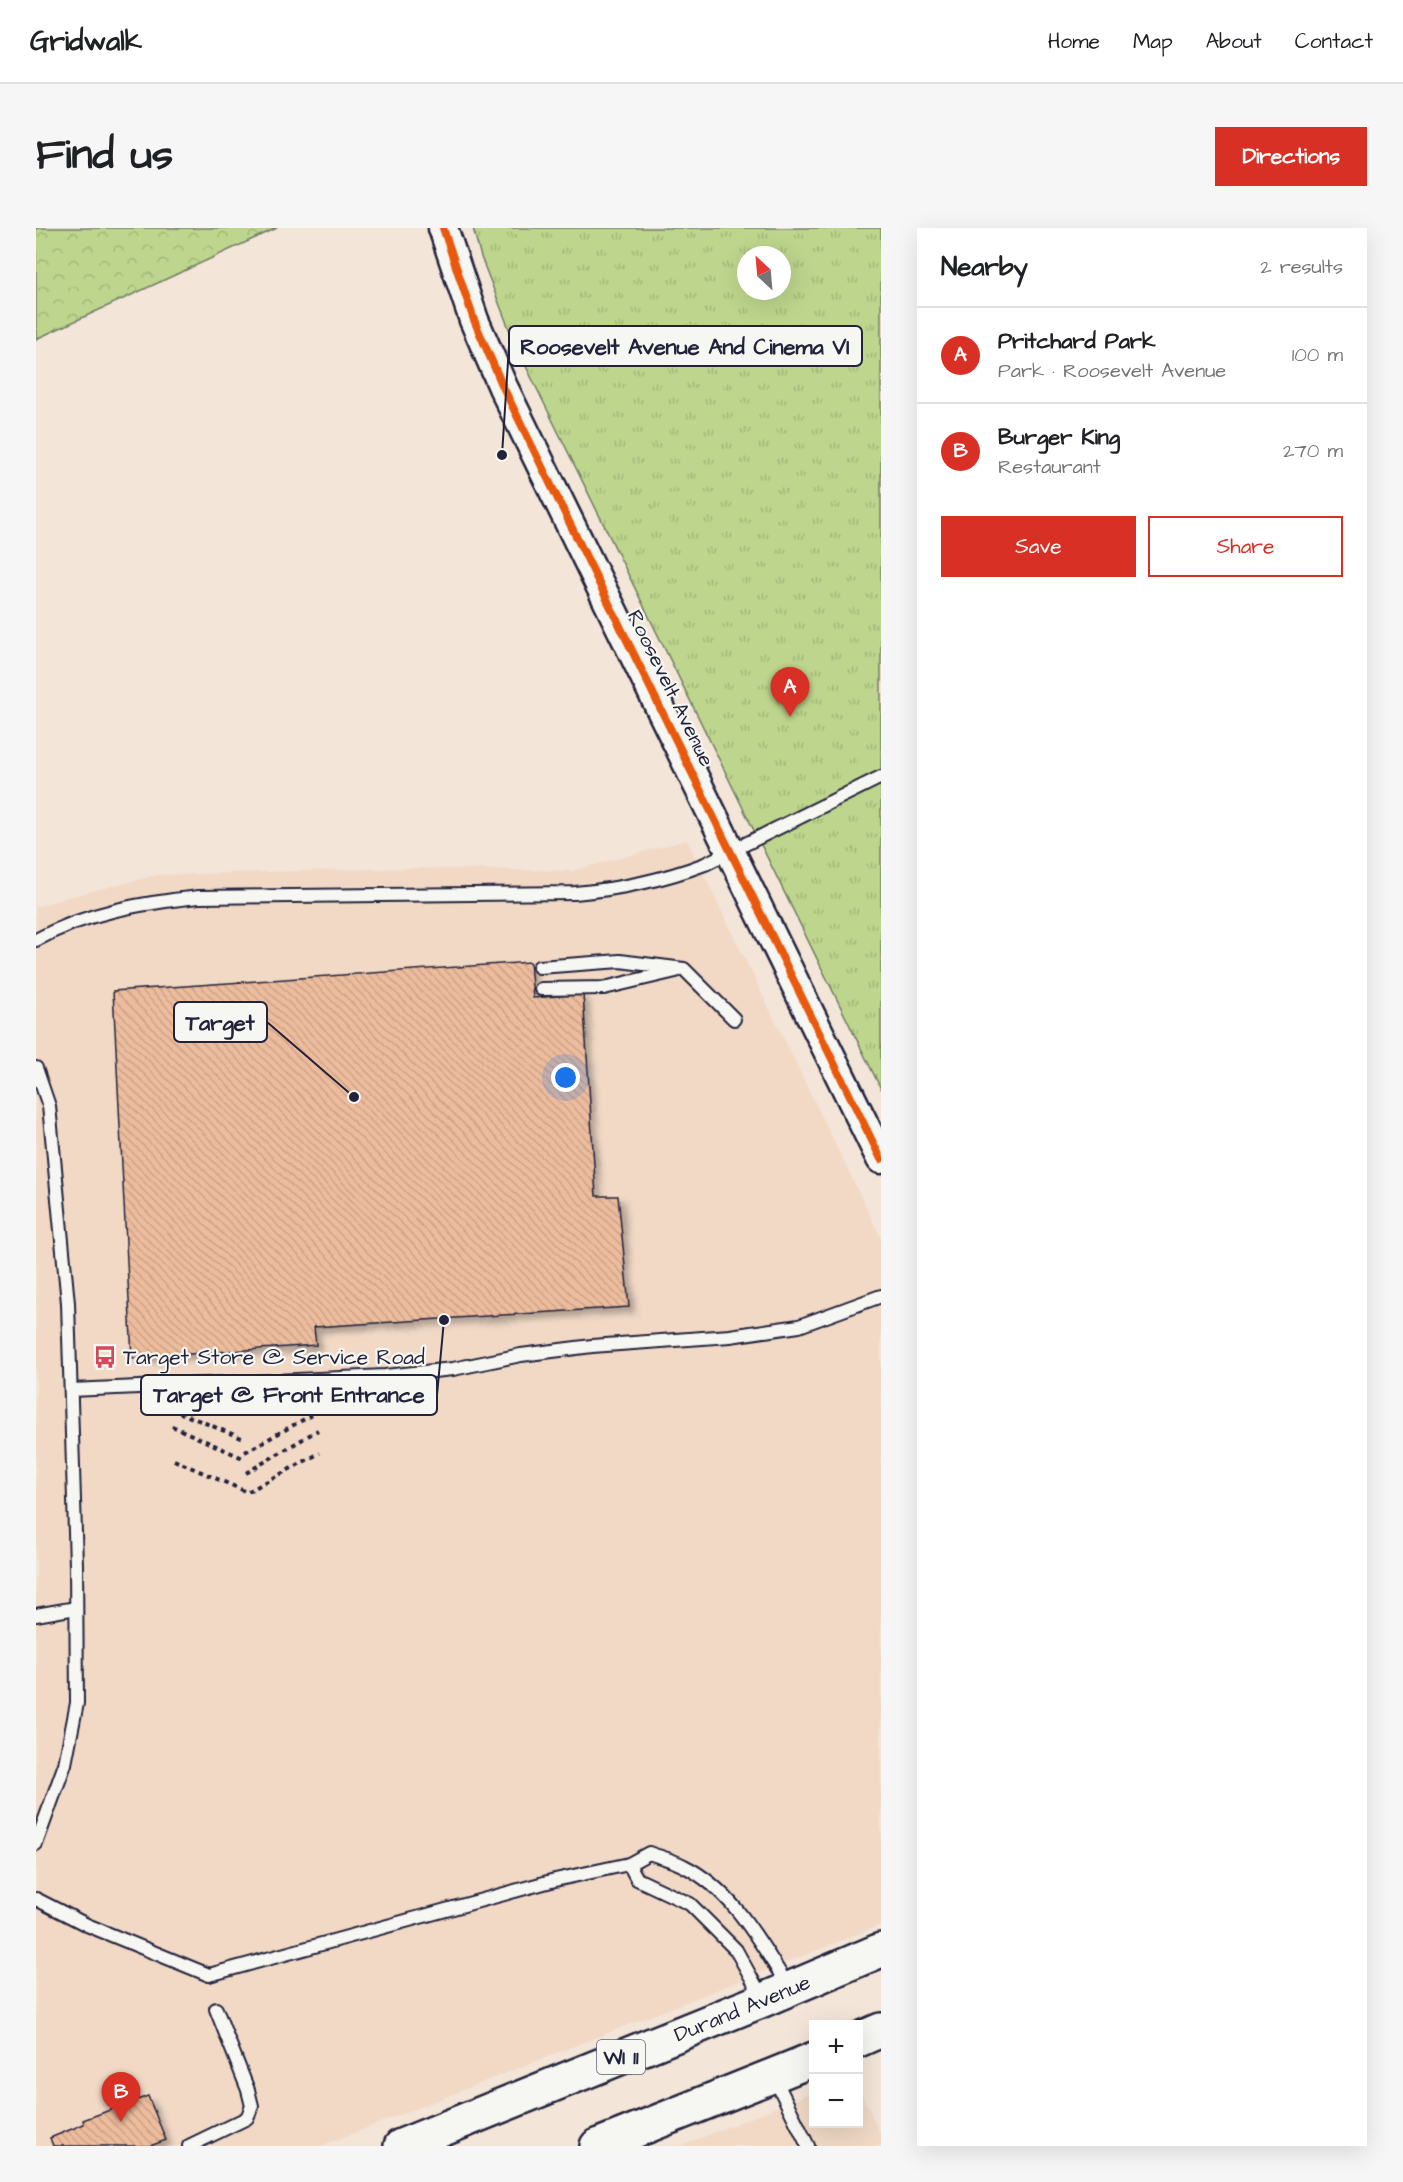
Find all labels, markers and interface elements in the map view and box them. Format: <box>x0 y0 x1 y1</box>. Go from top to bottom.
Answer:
text: Gridwalk <box>30 22 142 61</box>
text: Home <box>1048 27 1100 56</box>
text: Map <box>1133 27 1173 56</box>
text: About <box>1206 27 1262 56</box>
text: Contact <box>1295 27 1373 56</box>
text: Find us <box>36 127 173 185</box>
button: Directions <box>1215 127 1367 186</box>
north arrow <box>737 246 791 300</box>
text: Nearby <box>941 249 1028 285</box>
text: 2 results <box>1260 253 1343 281</box>
callout: Roosevelt Avenue And Cinema VI <box>509 326 862 366</box>
text: Pritchard Park <box>998 326 1156 357</box>
text: Roosevelt Avenue And Cinema VI <box>520 332 850 363</box>
text: A <box>954 341 967 369</box>
text: 100 m <box>1292 341 1343 369</box>
text: Park · Roosevelt Avenue <box>998 357 1226 385</box>
text: Burger King <box>998 422 1120 453</box>
text: B <box>953 437 968 465</box>
text: 270 m <box>1283 437 1343 465</box>
text: Restaurant <box>998 453 1101 481</box>
button: Save <box>941 516 1136 577</box>
button: Share <box>1148 516 1343 577</box>
street label: Roosevelt Avenue <box>620 605 721 772</box>
pin: A <box>770 668 810 717</box>
callout: Target <box>174 1002 267 1042</box>
text: Target <box>184 1008 256 1040</box>
your location <box>551 1063 580 1092</box>
place label: Target Store @ Service Road <box>123 1343 425 1374</box>
bus stop icon: Target Store @ Service Road <box>92 1344 118 1370</box>
callout: Target @ Front Entrance <box>141 1375 437 1415</box>
text: Target @ Front Entrance <box>152 1380 425 1412</box>
street label: Durand Avenue <box>670 1968 815 2049</box>
map controls <box>809 2020 863 2128</box>
button: + <box>809 2020 863 2074</box>
road number: WI 11 <box>597 2040 645 2074</box>
pin: B <box>102 2072 140 2122</box>
button: − <box>809 2074 863 2128</box>

